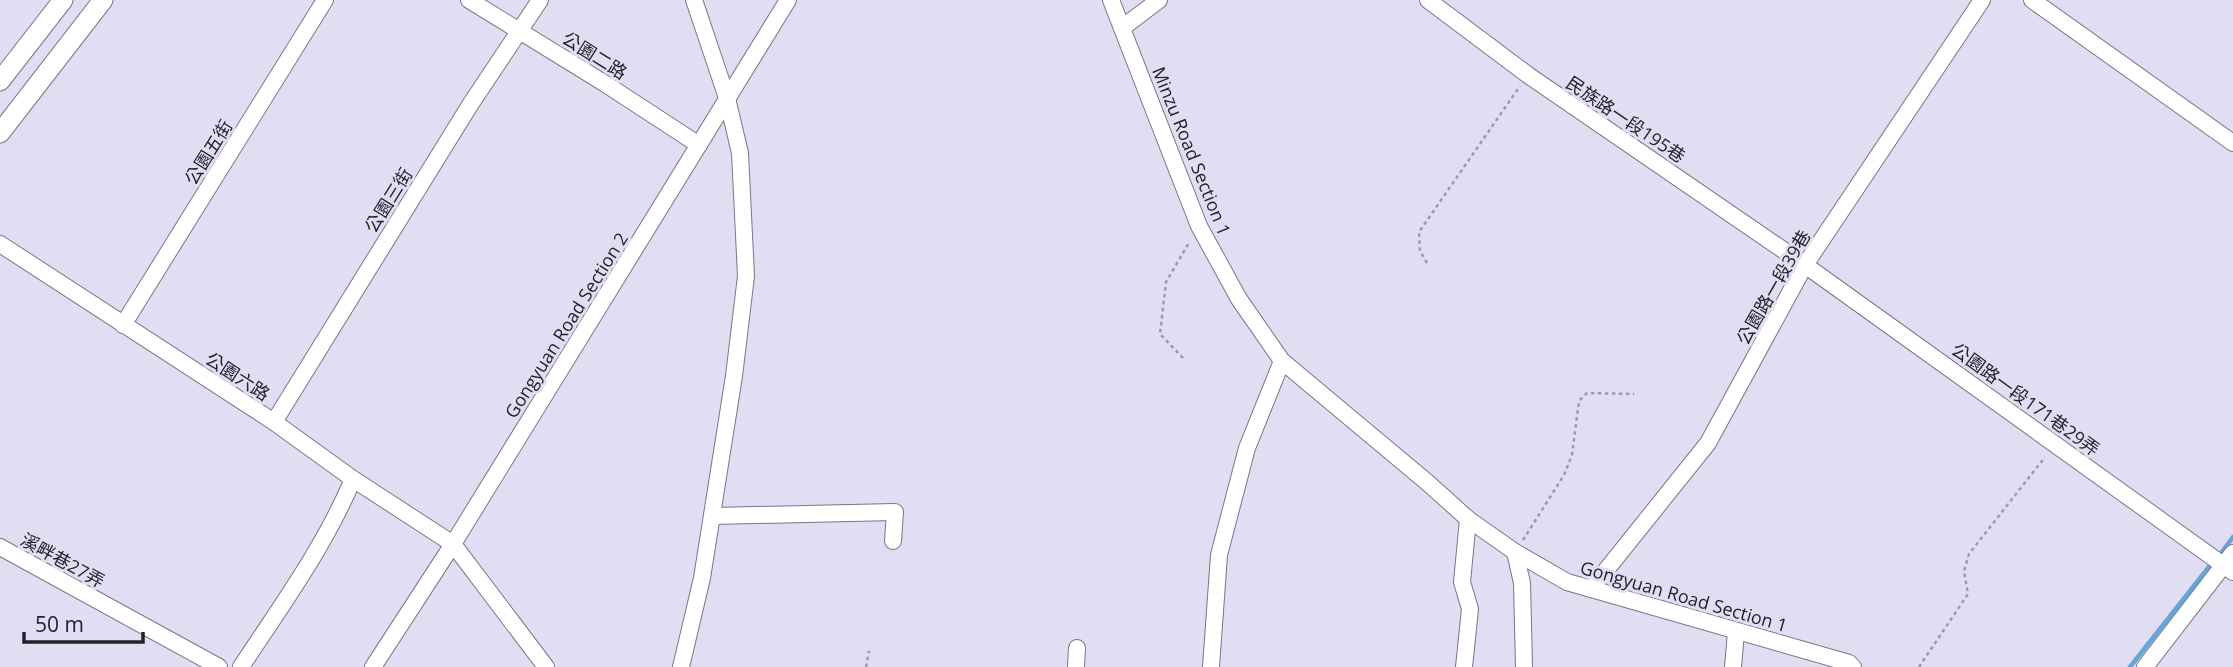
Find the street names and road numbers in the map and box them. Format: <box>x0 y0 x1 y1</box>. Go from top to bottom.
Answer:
street label: 公園二路 <box>558 26 632 84</box>
street label: Minzu Road Section 1 <box>1147 63 1237 239</box>
street label: 民族路一段195巷 <box>1562 70 1690 168</box>
street label: 公園五街 <box>179 115 237 189</box>
street label: 公園三街 <box>359 163 417 237</box>
street label: 公園路一段39巷 <box>1730 225 1816 349</box>
street label: Gongyuan Road Section 2 <box>499 228 633 422</box>
street label: 公園路一段171巷29弄 <box>1947 337 2105 461</box>
street label: 公園六路 <box>201 346 275 406</box>
street label: 溪畔巷27弄 <box>17 527 109 593</box>
street label: Gongyuan Road Section 1 <box>1578 555 1790 637</box>

